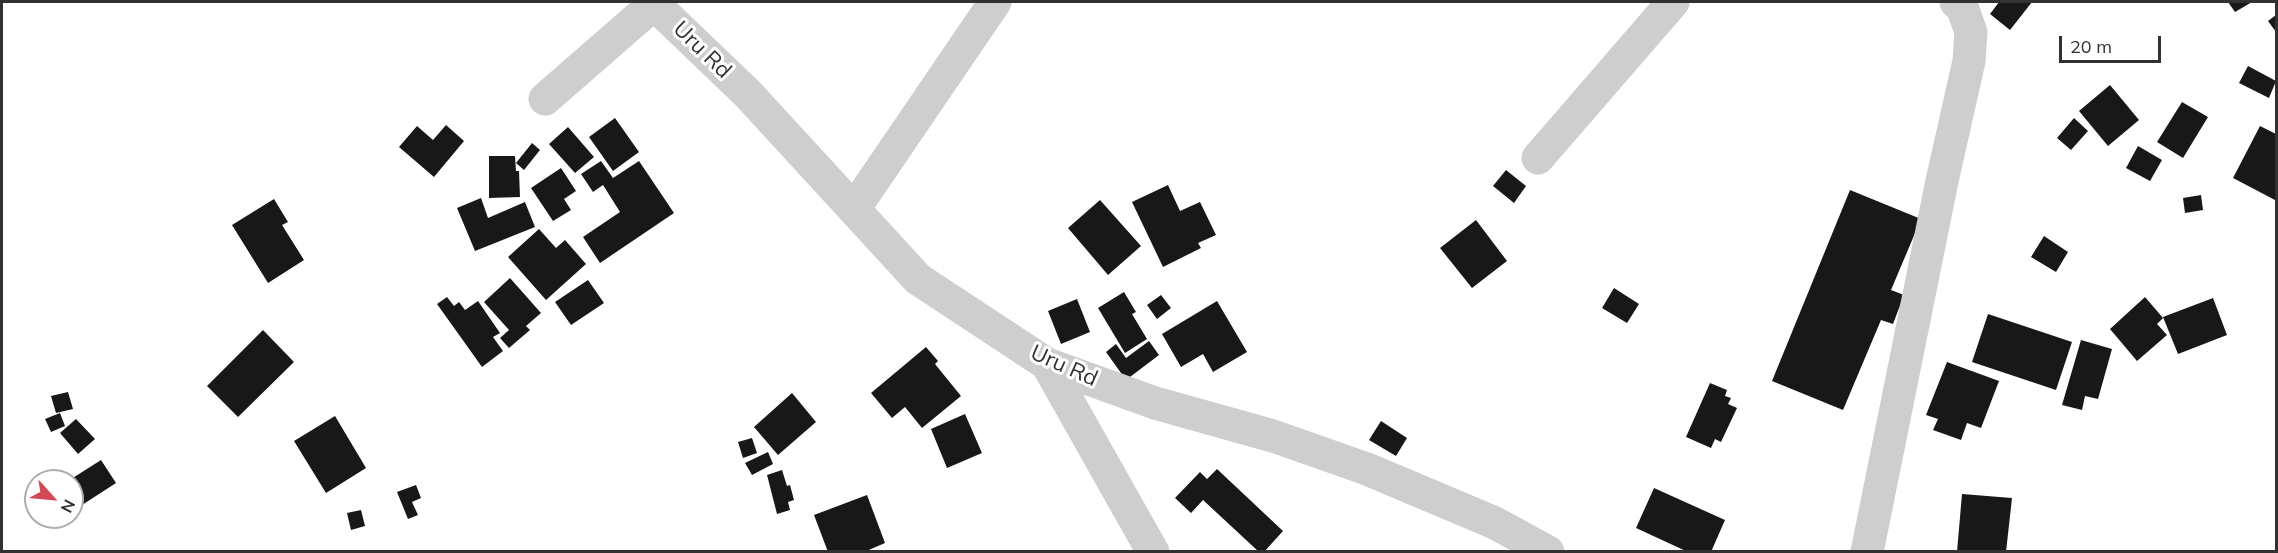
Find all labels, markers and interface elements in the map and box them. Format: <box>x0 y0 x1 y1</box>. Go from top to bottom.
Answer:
street label: Uru Rd <box>667 16 737 84</box>
scale bar <box>2062 24 2164 62</box>
text: 20 m <box>2070 35 2112 58</box>
street label: Uru Rd <box>1026 340 1102 392</box>
north arrow <box>24 469 84 529</box>
text: N <box>57 496 80 516</box>

